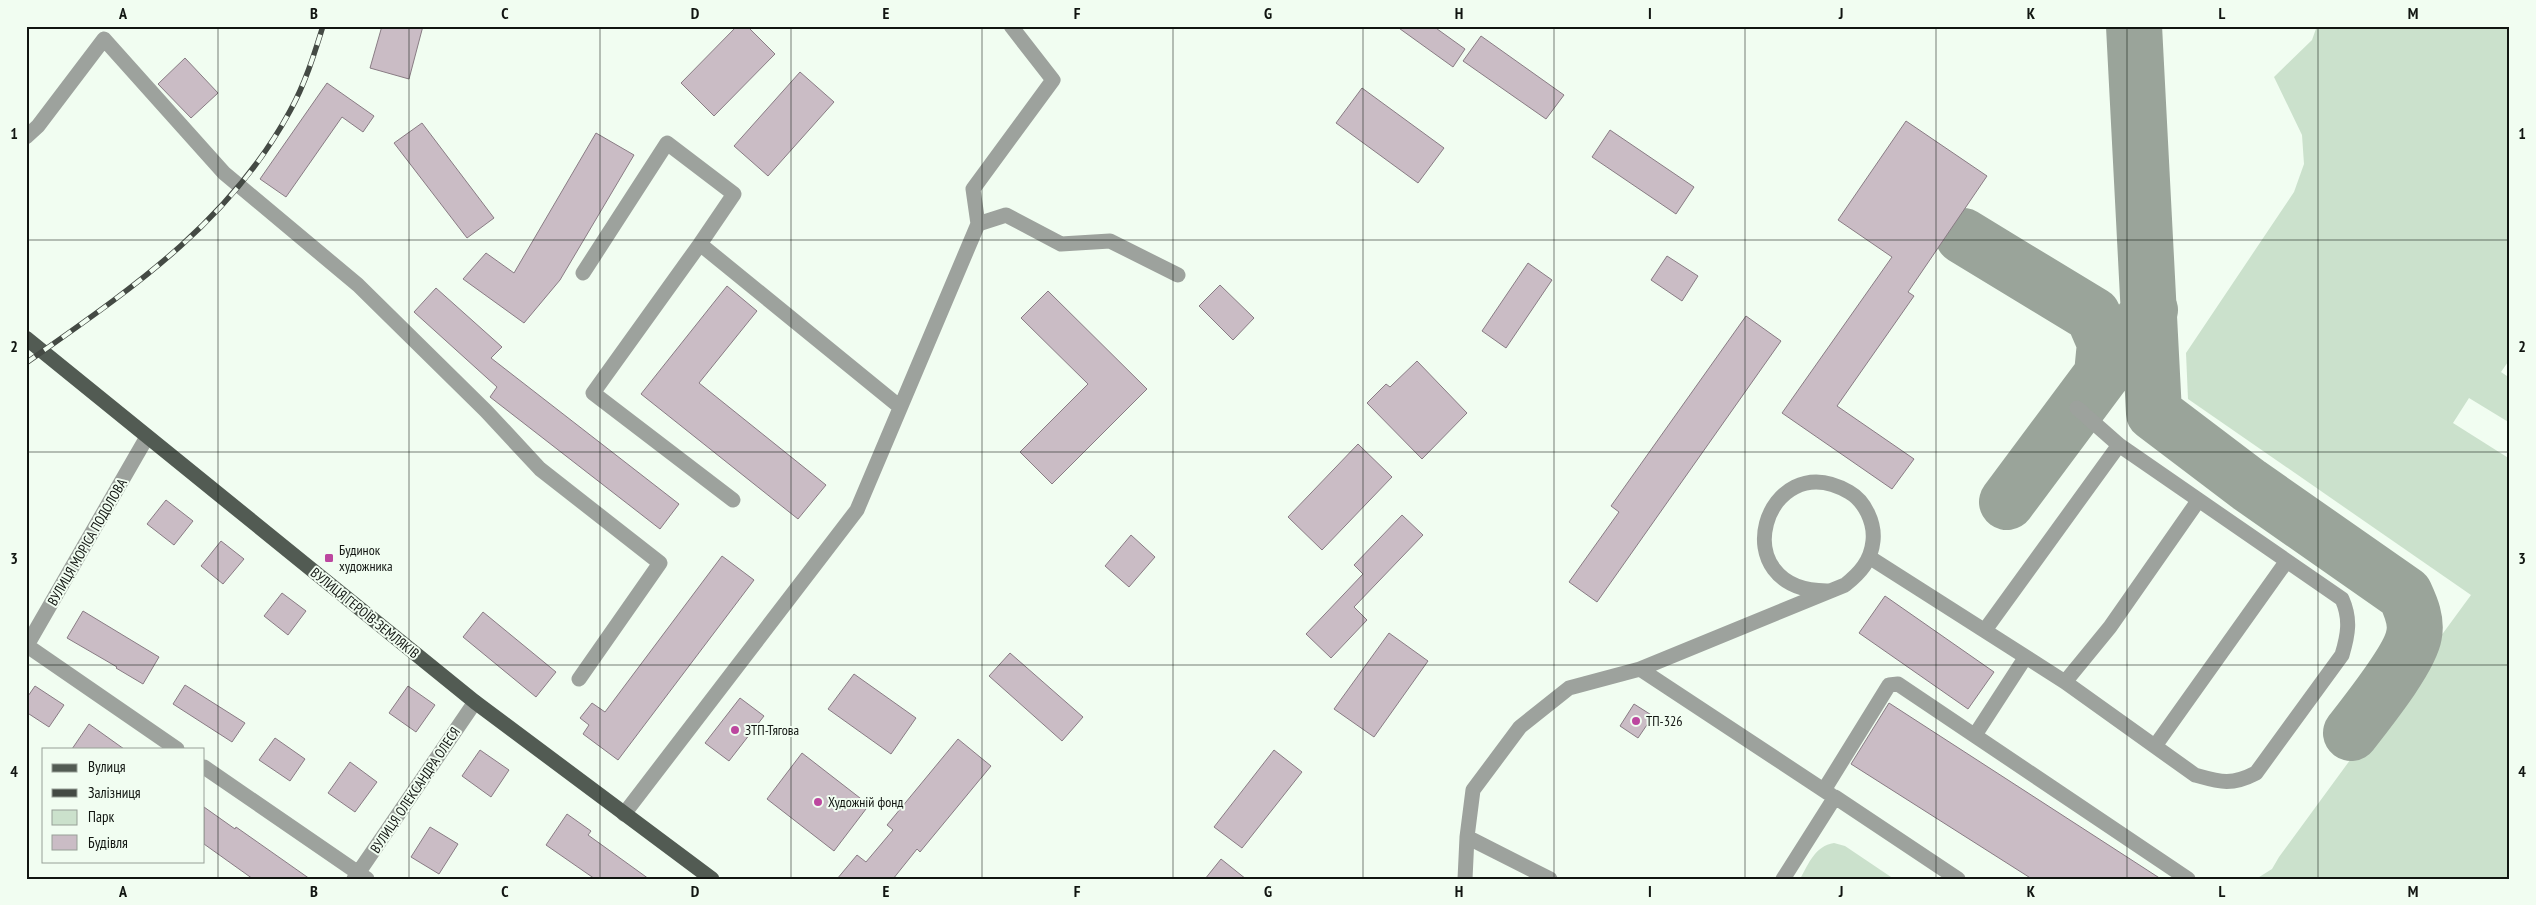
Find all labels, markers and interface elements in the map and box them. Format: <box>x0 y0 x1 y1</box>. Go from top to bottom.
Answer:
text: A <box>118 3 128 23</box>
text: B <box>310 3 318 23</box>
text: C <box>501 3 509 23</box>
text: D <box>691 3 700 23</box>
text: E <box>883 3 890 23</box>
text: F <box>1074 3 1081 23</box>
text: G <box>1264 3 1272 23</box>
text: H <box>1455 3 1463 23</box>
text: I <box>1648 3 1652 23</box>
text: J <box>1838 3 1843 23</box>
text: K <box>2027 3 2036 23</box>
text: L <box>2219 3 2226 23</box>
text: M <box>2408 3 2418 23</box>
text: 1 <box>10 123 18 143</box>
text: 1 <box>2518 123 2526 143</box>
text: 2 <box>10 336 18 356</box>
text: 2 <box>2518 336 2526 356</box>
street label: ВУЛИЦЯ МОРІСА ПОДОЛОВА <box>43 475 131 609</box>
place label: Будинок художника <box>339 541 393 575</box>
text: 3 <box>10 548 18 568</box>
text: 3 <box>2518 548 2526 568</box>
marker: Будинок художника <box>323 552 335 564</box>
street label: ВУЛИЦЯ ГЕРОЇВ-ЗЕМЛЯКІВ <box>307 564 423 662</box>
place label: ТП-326 <box>1646 712 1683 730</box>
marker: ТП-326 <box>1630 715 1642 727</box>
place label: ЗТП-Тягова <box>745 721 799 739</box>
street label: ВУЛИЦЯ ОЛЕКСАНДРА ОЛЕСЯ <box>366 724 464 856</box>
marker: ЗТП-Тягова <box>729 724 741 736</box>
legend <box>42 748 205 862</box>
text: Вулиця <box>88 757 126 776</box>
text: 4 <box>10 761 18 781</box>
text: 4 <box>2518 761 2526 781</box>
text: Залізниця <box>88 783 141 802</box>
place label: Художній фонд <box>828 793 903 811</box>
marker: Художній фонд <box>812 796 824 808</box>
text: Парк <box>88 807 114 826</box>
text: Будівля <box>88 833 128 852</box>
text: A <box>118 881 128 901</box>
text: B <box>310 881 318 901</box>
text: C <box>501 881 509 901</box>
text: D <box>691 881 700 901</box>
text: E <box>883 881 890 901</box>
text: F <box>1074 881 1081 901</box>
text: G <box>1264 881 1272 901</box>
text: H <box>1455 881 1463 901</box>
text: I <box>1648 881 1652 901</box>
text: J <box>1838 881 1843 901</box>
text: K <box>2027 881 2036 901</box>
text: L <box>2219 881 2226 901</box>
text: M <box>2408 881 2418 901</box>

